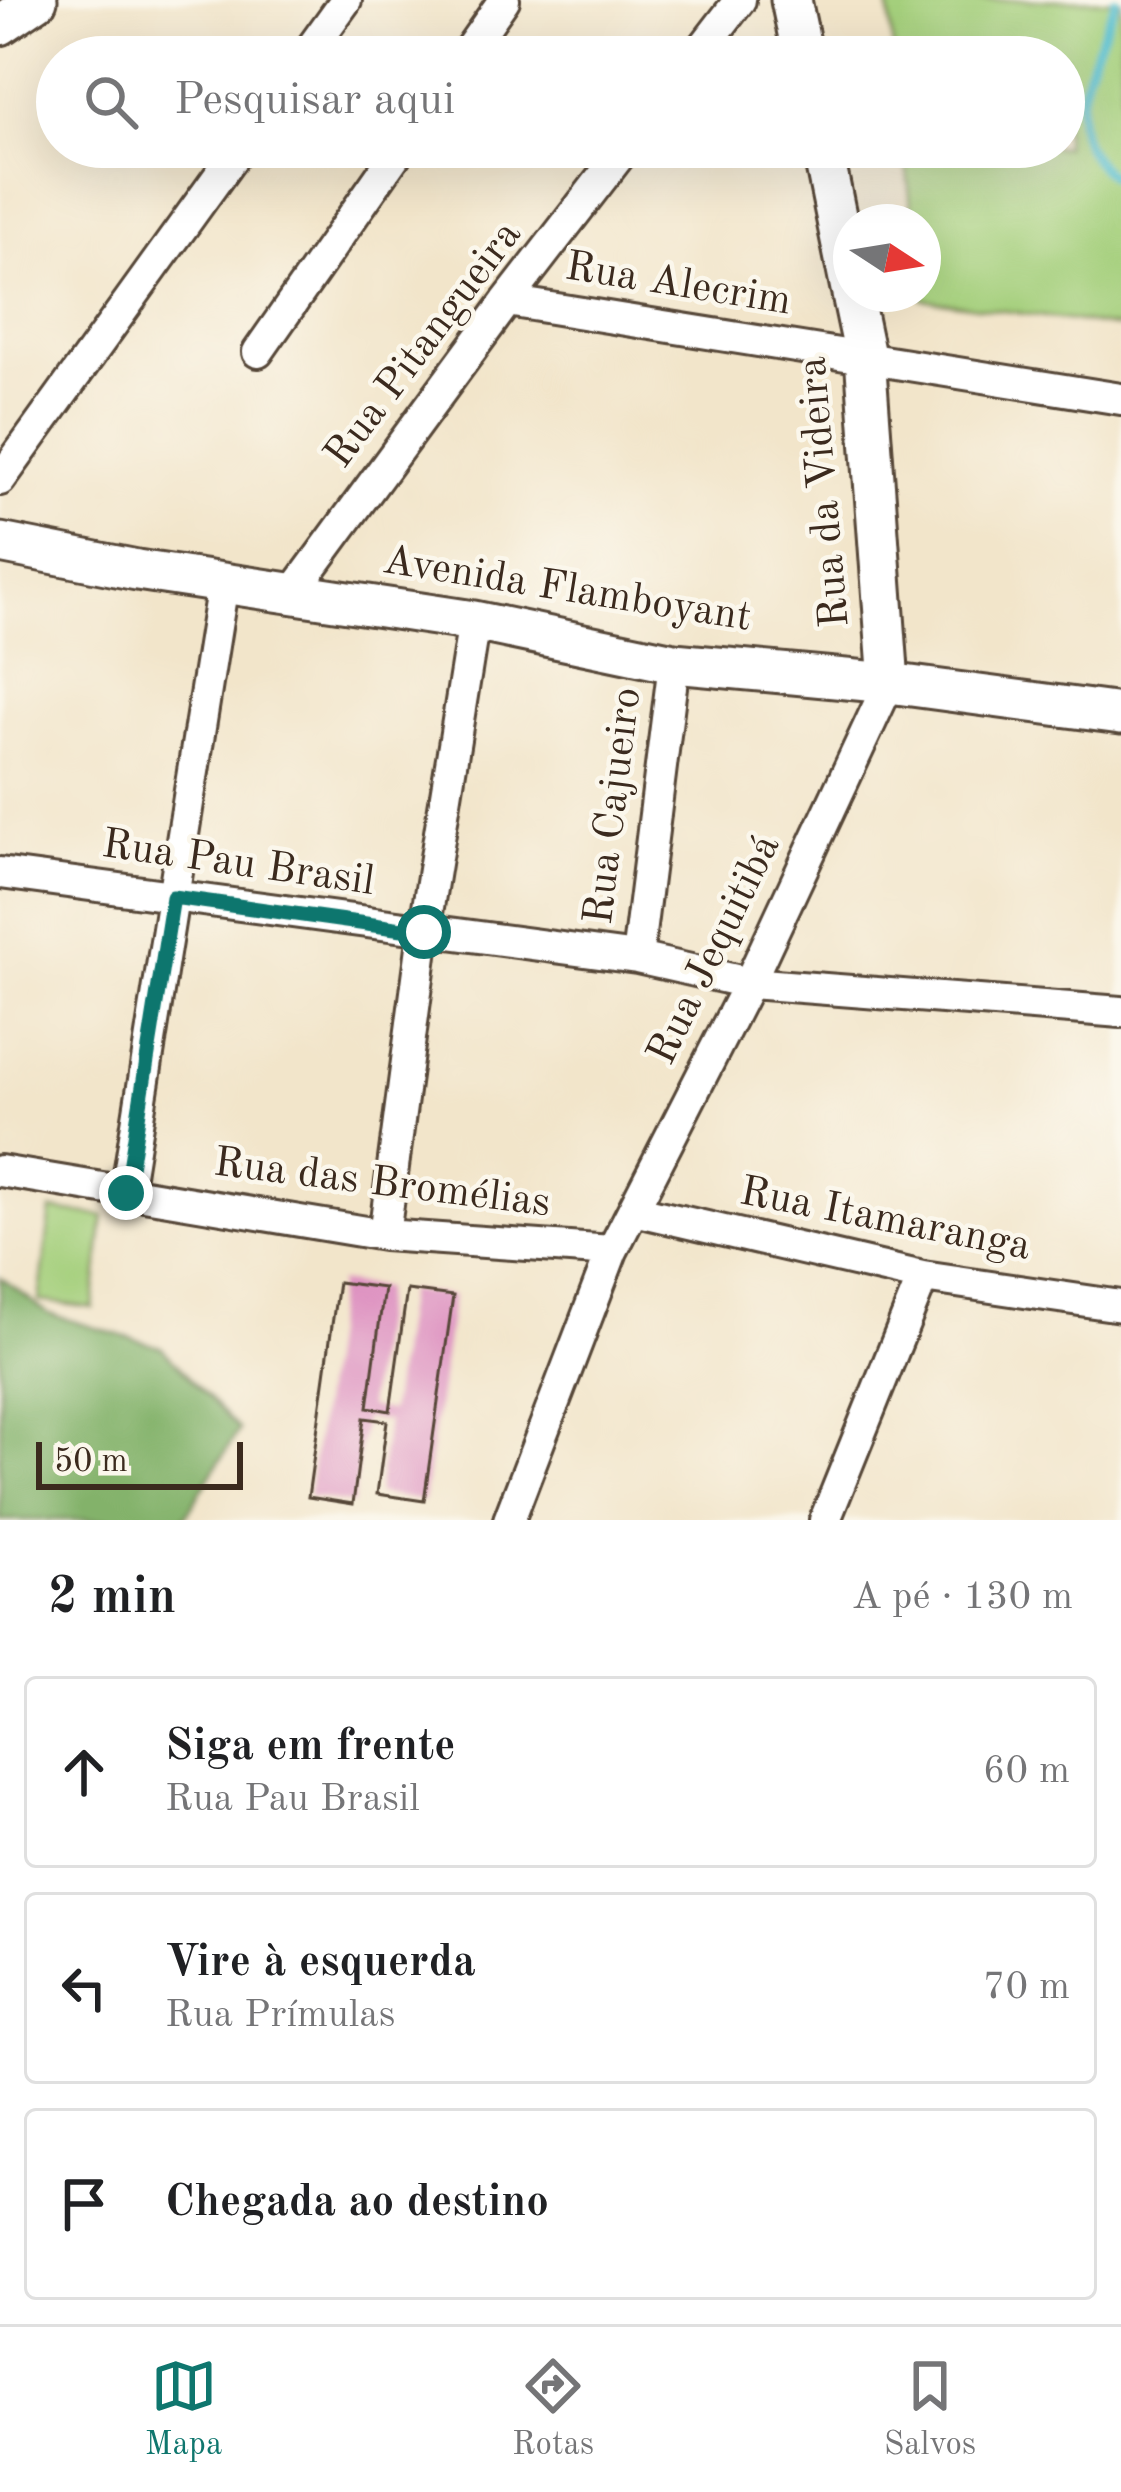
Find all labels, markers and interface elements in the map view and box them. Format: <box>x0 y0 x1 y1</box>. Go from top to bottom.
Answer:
search box <box>36 36 1085 168</box>
icon: search <box>78 69 144 135</box>
text: Pesquisar aqui <box>174 79 455 124</box>
north arrow <box>833 204 941 312</box>
street label: Rua Pitangueira <box>318 214 530 476</box>
street label: Rua Alecrim <box>562 246 794 324</box>
street label: Rua da Videira <box>792 355 858 629</box>
street label: Avenida Flamboyant <box>380 540 754 640</box>
street label: Rua Cajueiro <box>579 685 649 927</box>
street label: Rua Pau Brasil <box>99 824 377 904</box>
street label: Rua Jequitibá <box>641 828 789 1072</box>
route start <box>397 905 451 959</box>
street label: Rua das Bromélias <box>211 1142 553 1226</box>
route end <box>99 1166 153 1220</box>
street label: Rua Itamaranga <box>736 1171 1034 1269</box>
scale bar <box>36 1436 243 1489</box>
text: 50 m <box>54 1446 128 1479</box>
text: 2 min <box>48 1573 176 1624</box>
text: A pé · 130 m <box>852 1578 1073 1617</box>
text: Siga em frente <box>165 1725 456 1770</box>
icon: ahead <box>51 1739 117 1805</box>
text: 60 m <box>983 1752 1070 1791</box>
text: Rua Pau Brasil <box>165 1780 420 1819</box>
text: Vire à esquerda <box>165 1941 476 1986</box>
icon: left <box>51 1955 117 2021</box>
text: 70 m <box>983 1968 1070 2007</box>
text: Rua Prímulas <box>165 1996 396 2035</box>
icon: arrive <box>51 2171 117 2237</box>
text: Chegada ao destino <box>165 2181 549 2226</box>
tab: Mapa <box>145 2353 222 2466</box>
tab: Rotas <box>512 2353 594 2466</box>
tab: Salvos <box>884 2353 976 2466</box>

